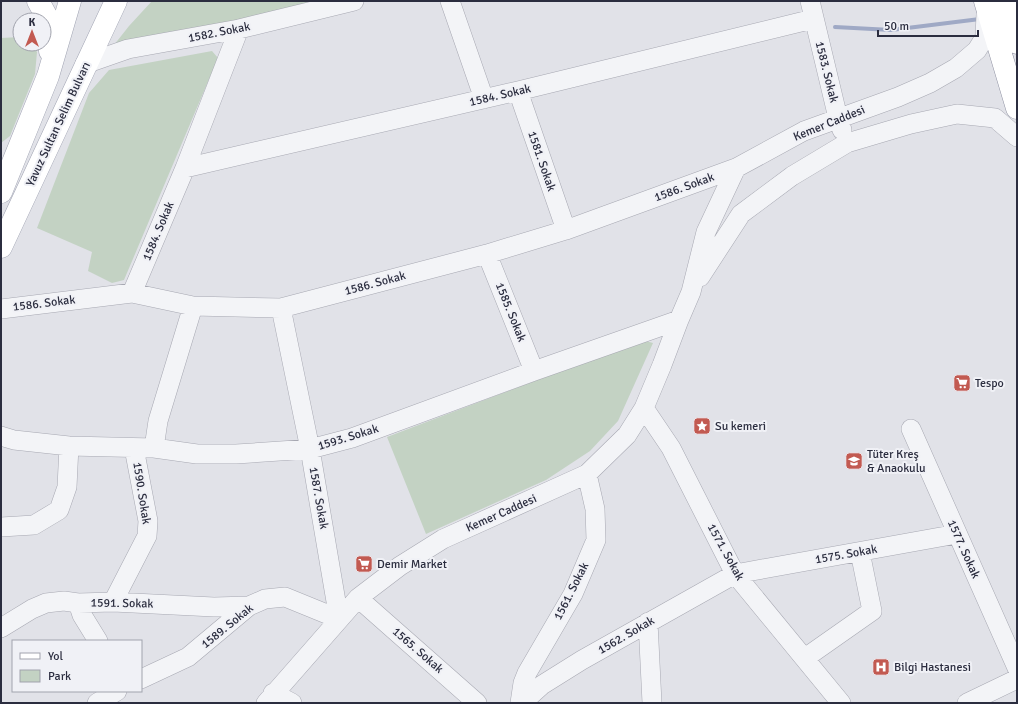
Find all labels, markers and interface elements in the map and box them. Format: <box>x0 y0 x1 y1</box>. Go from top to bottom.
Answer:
north arrow <box>12 12 52 52</box>
scale bar <box>878 12 978 38</box>
text: K <box>29 16 36 29</box>
street label: 1582. Sokak <box>187 19 251 46</box>
text: 50 m <box>884 19 909 34</box>
street label: 1583. Sokak <box>812 40 841 104</box>
street label: Yavuz Sultan Selim Bulvarı <box>23 60 94 189</box>
street label: 1584. Sokak <box>468 81 532 110</box>
street label: Kemer Caddesi <box>791 102 867 145</box>
street label: 1581. Sokak <box>524 129 559 193</box>
street label: 1586. Sokak <box>652 170 716 205</box>
street label: 1584. Sokak <box>139 199 178 263</box>
street label: 1586. Sokak <box>343 268 407 299</box>
street label: 1585. Sokak <box>492 280 529 344</box>
street label: 1586. Sokak <box>12 292 76 315</box>
supermarket icon: Tespo <box>952 373 972 393</box>
place label: Tespo <box>975 376 1004 391</box>
place icon: Su kemeri <box>692 416 712 436</box>
place label: Su kemeri <box>715 419 766 434</box>
street label: 1593. Sokak <box>316 421 380 454</box>
place label: Tüter Kreş & Anaokulu <box>867 447 926 476</box>
school or university icon: Tüter Kreş & Anaokulu <box>844 451 864 471</box>
street label: 1590. Sokak <box>129 461 154 525</box>
street label: 1587. Sokak <box>306 466 331 530</box>
street label: Kemer Caddesi <box>463 491 539 536</box>
street label: 1577. Sokak <box>944 517 983 581</box>
street label: 1571. Sokak <box>704 521 747 583</box>
street label: 1575. Sokak <box>814 542 878 567</box>
supermarket icon: Demir Market <box>354 554 374 574</box>
place label: Demir Market <box>377 557 447 572</box>
street label: 1561. Sokak <box>551 560 592 623</box>
street label: 1591. Sokak <box>90 595 153 612</box>
street label: 1589. Sokak <box>198 601 256 652</box>
street label: 1562. Sokak <box>595 613 657 658</box>
street label: 1565. Sokak <box>389 624 446 677</box>
legend <box>12 640 142 692</box>
text: Yol <box>48 649 64 664</box>
hospital icon: Bilgi Hastanesi <box>871 657 891 677</box>
place label: Bilgi Hastanesi <box>894 660 971 675</box>
text: Park <box>48 669 71 684</box>

